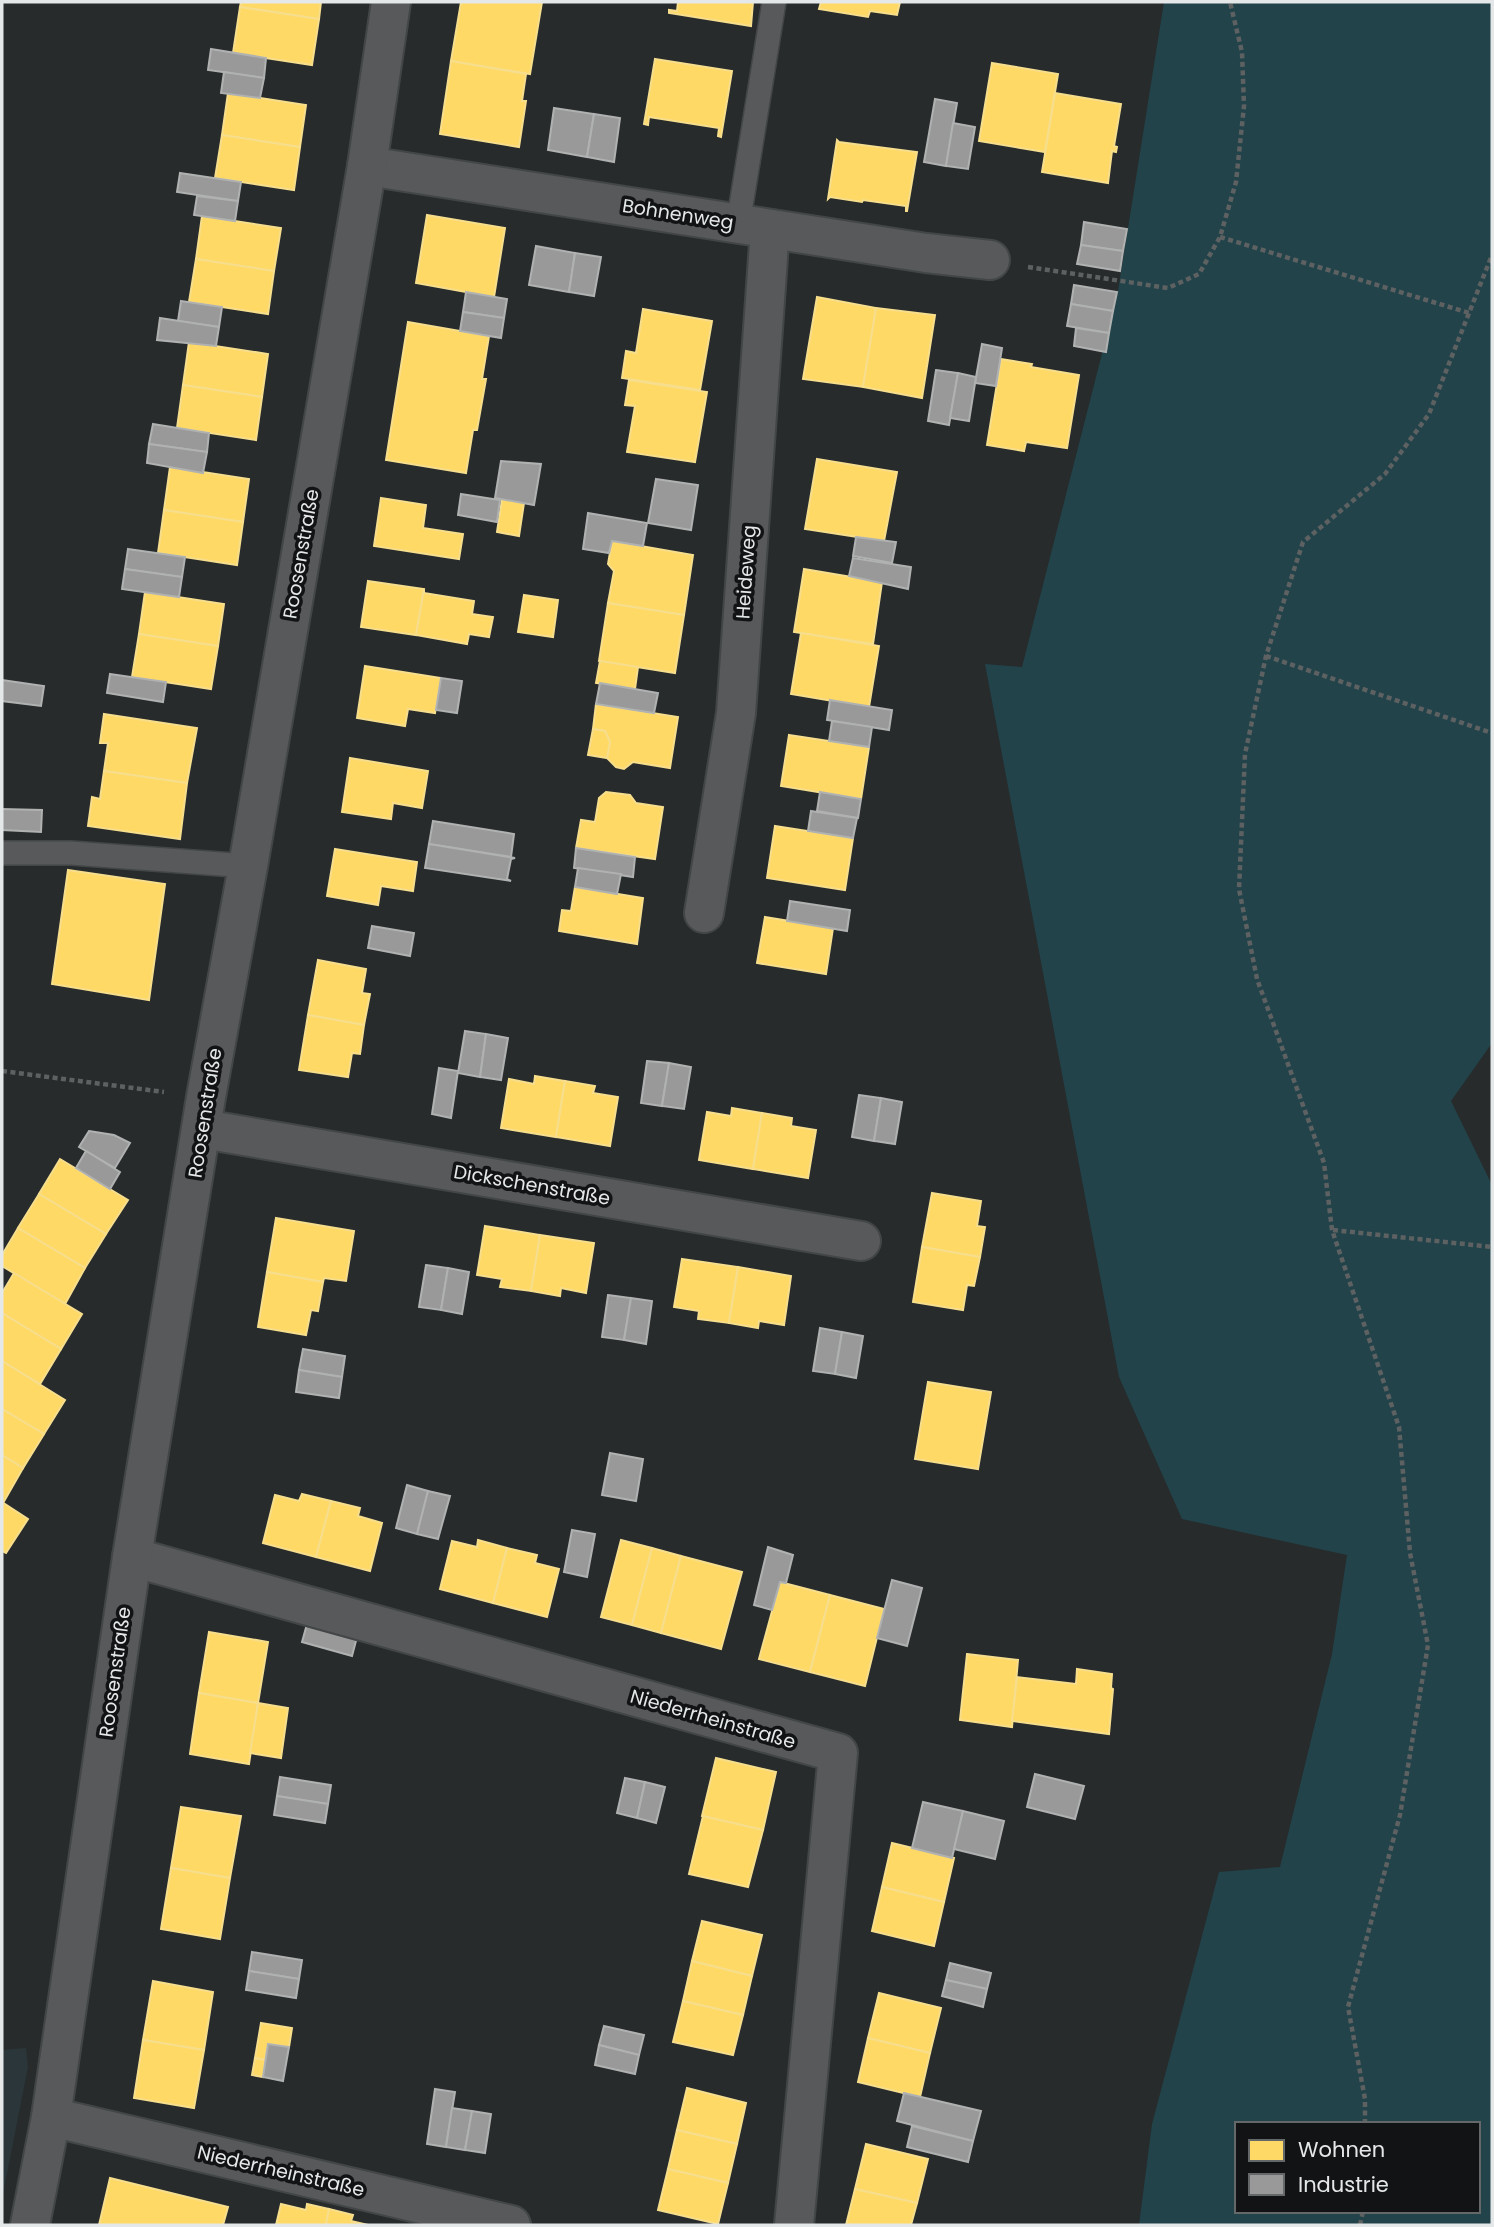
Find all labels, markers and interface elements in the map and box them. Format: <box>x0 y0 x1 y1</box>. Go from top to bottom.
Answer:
street label: Bohnenweg <box>620 192 736 236</box>
street label: Roosenstraße <box>276 487 326 621</box>
street label: Heideweg <box>729 524 763 620</box>
street label: Roosenstraße <box>181 1046 229 1180</box>
street label: Dickschenstraße <box>452 1158 612 1212</box>
street label: Roosenstraße <box>93 1605 137 1739</box>
street label: Niederrheinstraße <box>627 1682 799 1756</box>
legend <box>1235 2122 1480 2213</box>
text: Wohnen <box>1298 2135 1385 2164</box>
street label: Niederrheinstraße <box>195 2139 367 2203</box>
text: Industrie <box>1298 2170 1389 2199</box>

